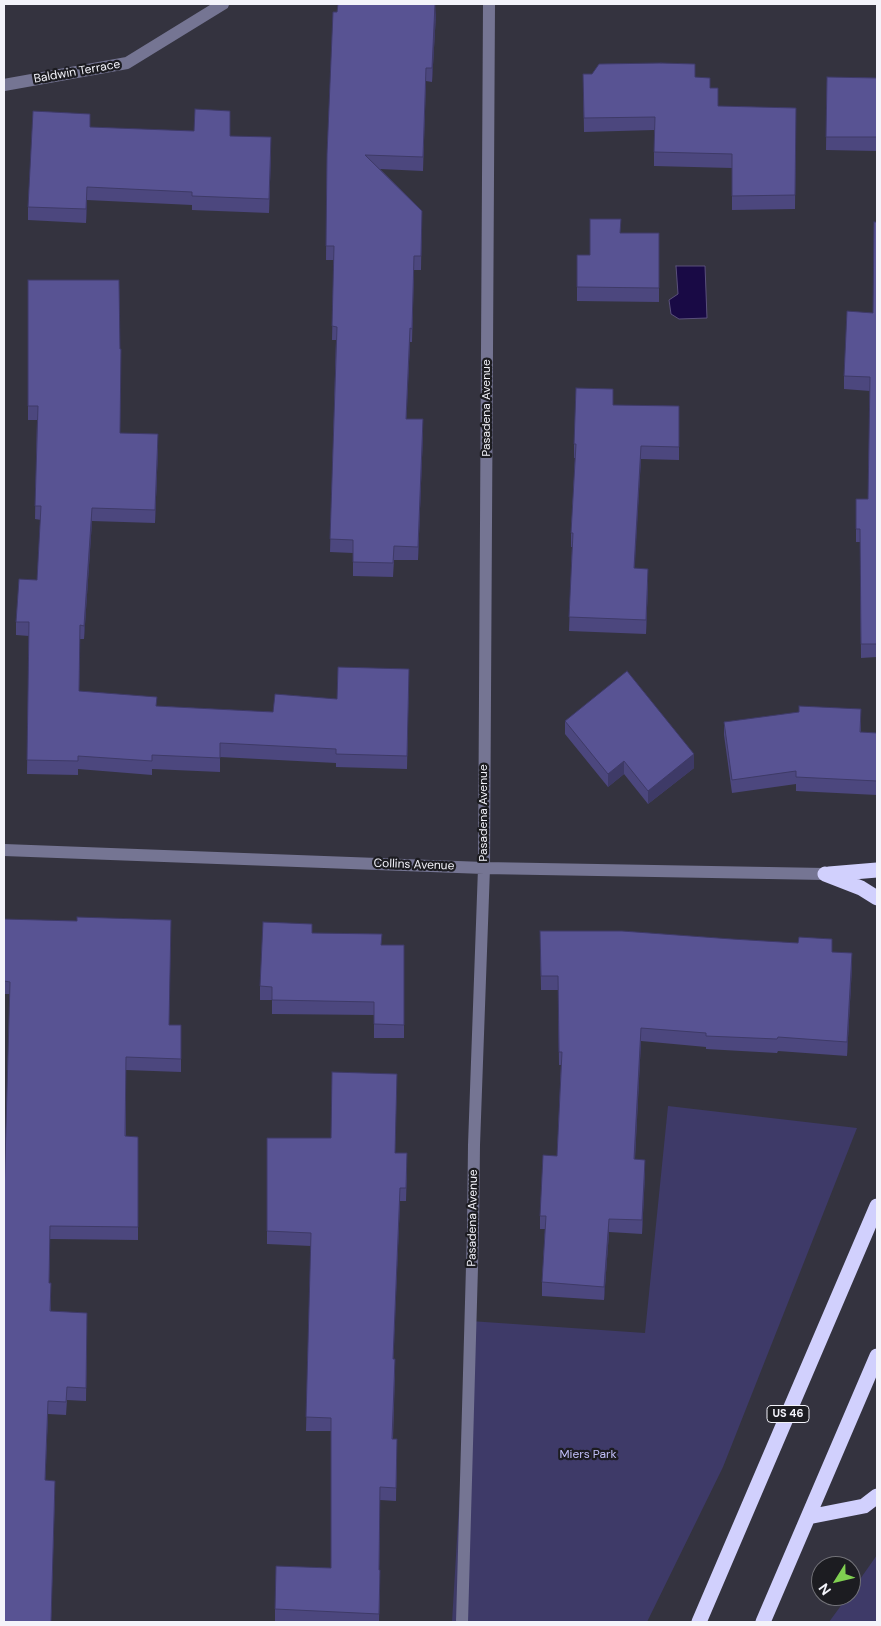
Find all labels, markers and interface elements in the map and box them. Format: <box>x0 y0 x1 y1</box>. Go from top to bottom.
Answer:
street label: Baldwin Terrace <box>33 57 121 87</box>
street label: Pasadena Avenue <box>480 359 494 457</box>
street label: Pasadena Avenue <box>477 764 491 862</box>
street label: Collins Avenue <box>373 856 455 874</box>
street label: Pasadena Avenue <box>465 1169 481 1267</box>
road number: US 46 <box>767 1406 809 1422</box>
park label: Miers Park <box>559 1448 617 1462</box>
north arrow <box>811 1556 861 1606</box>
text: N <box>814 1580 835 1599</box>

